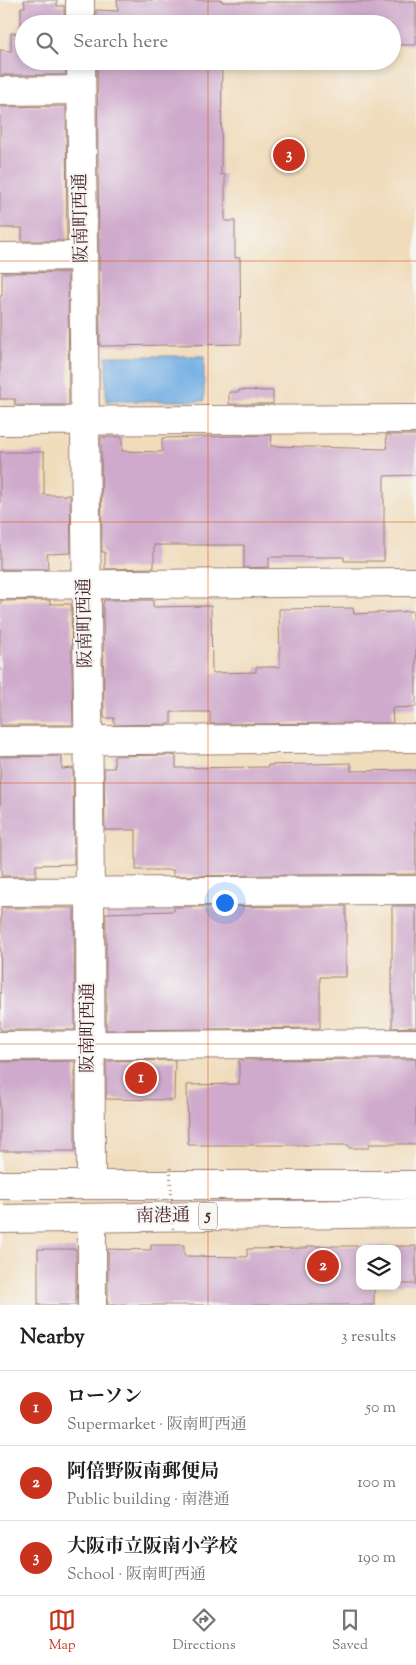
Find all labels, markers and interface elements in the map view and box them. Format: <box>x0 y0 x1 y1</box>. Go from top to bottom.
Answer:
search box <box>15 15 401 70</box>
icon: search <box>33 29 61 57</box>
text: Search here <box>73 29 168 56</box>
pin: 3 <box>273 136 305 174</box>
street label: 阪南町西通 <box>68 173 96 263</box>
street label: 阪南町西通 <box>72 578 100 668</box>
your location <box>212 890 238 916</box>
street label: 阪南町西通 <box>76 983 102 1073</box>
pin: 1 <box>125 1059 157 1097</box>
road number: 5 <box>199 1202 217 1230</box>
street label: 南港通 <box>136 1204 190 1230</box>
map controls <box>356 1245 401 1290</box>
button: layers <box>356 1245 401 1290</box>
pin: 2 <box>307 1247 339 1285</box>
text: Nearby <box>20 1323 85 1353</box>
text: 3 results <box>341 1326 396 1349</box>
text: ローソン <box>67 1384 142 1411</box>
text: 1 <box>33 1397 39 1420</box>
text: 50 m <box>365 1397 396 1420</box>
text: Supermarket · 阪南町西通 <box>67 1414 247 1437</box>
text: 阿倍野阪南郵便局 <box>67 1459 219 1486</box>
text: 2 <box>32 1472 40 1495</box>
text: 100 m <box>357 1472 396 1495</box>
text: Public building · 南港通 <box>67 1489 229 1512</box>
text: 大阪市立阪南小学校 <box>67 1534 238 1561</box>
text: 3 <box>33 1547 39 1570</box>
text: 190 m <box>358 1547 396 1570</box>
text: School · 阪南町西通 <box>67 1564 206 1587</box>
tab: Map <box>48 1606 76 1656</box>
tab: Directions <box>172 1606 236 1656</box>
tab: Saved <box>332 1606 368 1656</box>

